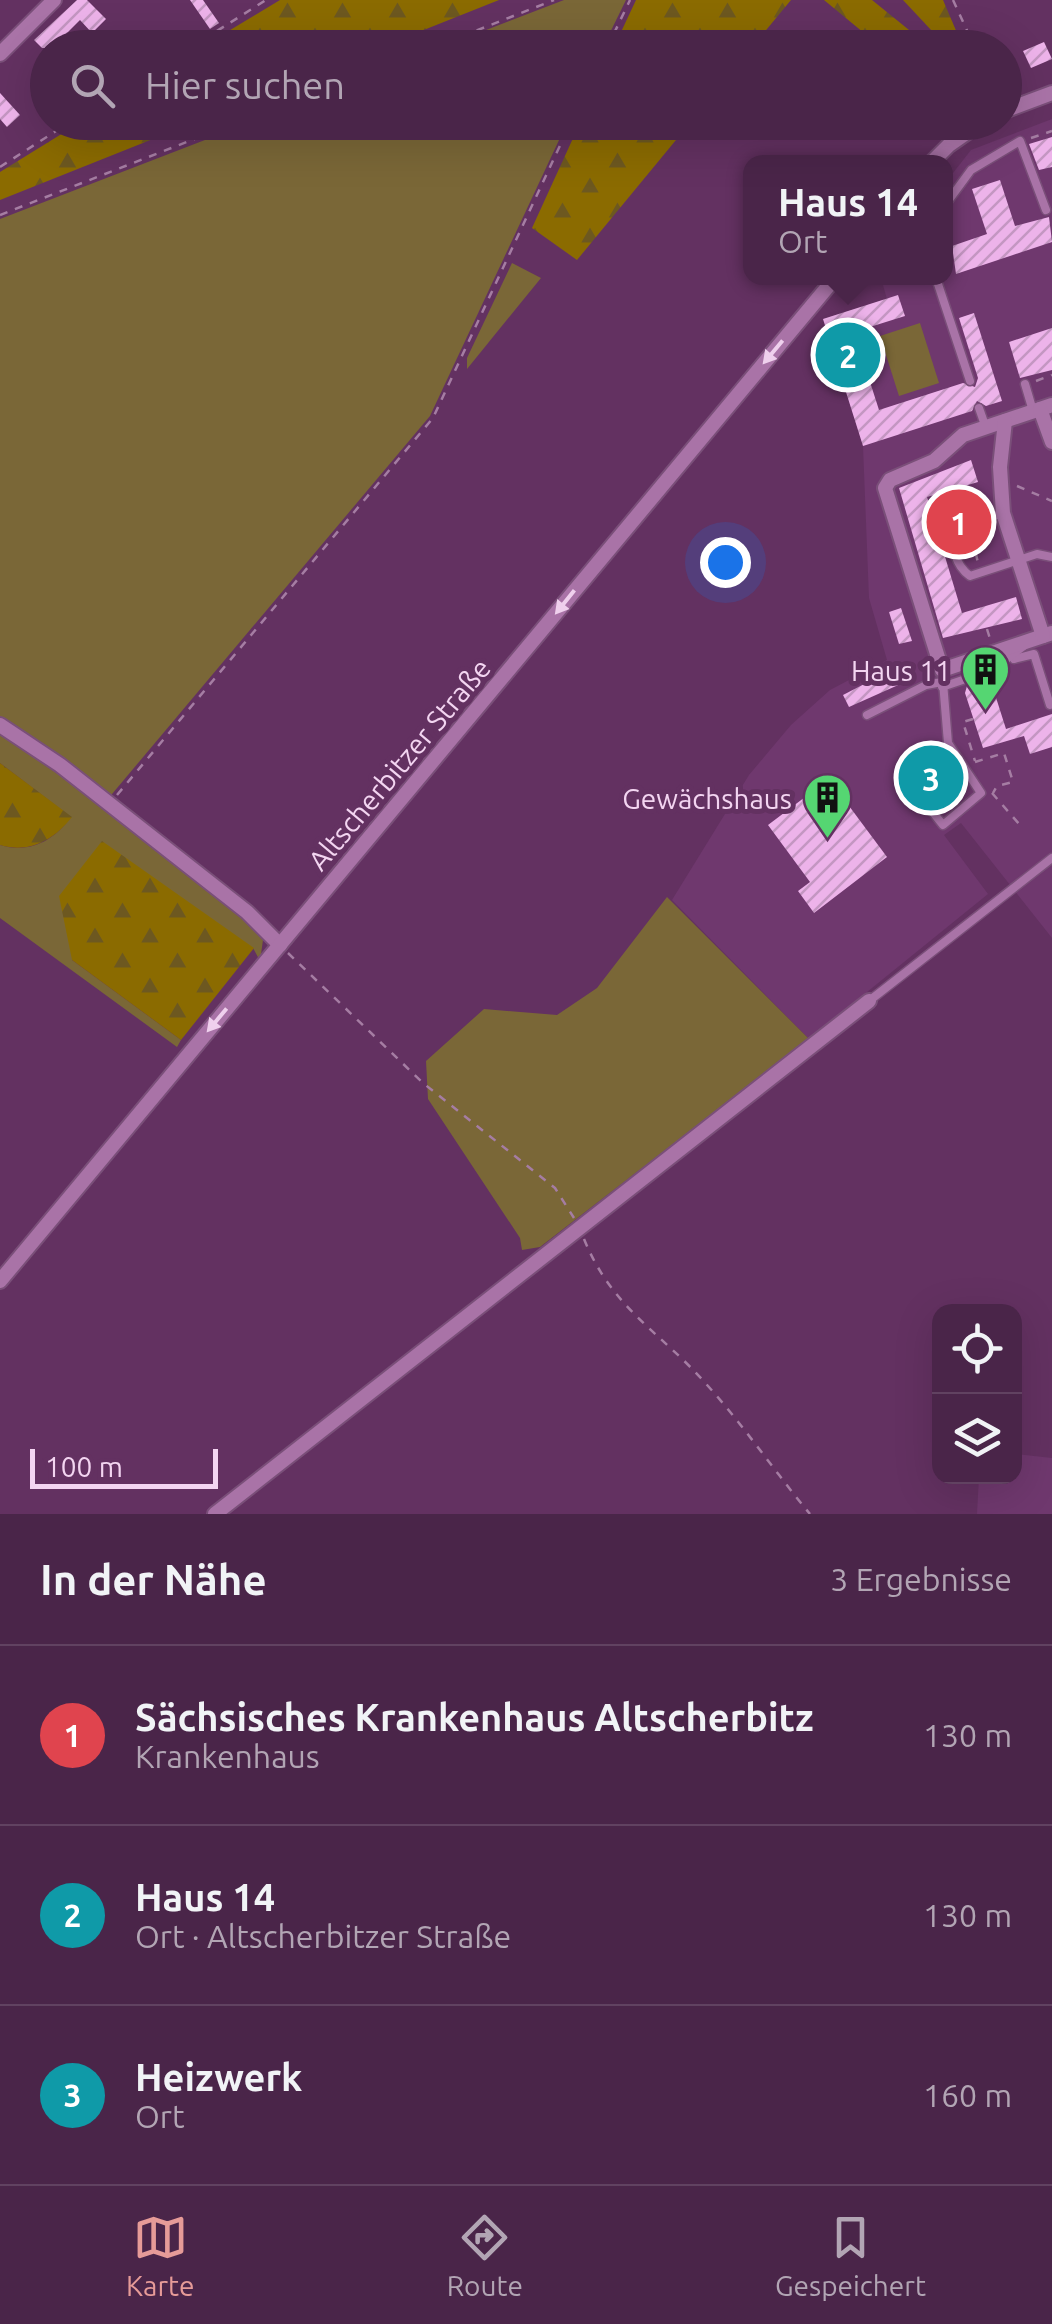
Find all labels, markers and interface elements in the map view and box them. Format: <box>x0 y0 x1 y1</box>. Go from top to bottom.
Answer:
search box <box>30 30 1022 140</box>
icon: search <box>65 58 120 113</box>
text: Hier suchen <box>145 64 345 106</box>
popup <box>743 155 953 285</box>
text: Haus 14 <box>778 181 918 223</box>
text: Ort <box>778 223 827 259</box>
pin: 2 <box>816 318 880 392</box>
one-way arrow <box>763 340 784 365</box>
pin: 1 <box>926 484 992 560</box>
your location <box>700 537 751 588</box>
one-way arrow <box>555 589 576 615</box>
building icon: Haus 11 <box>960 644 1012 712</box>
street label: Altscherbitzer Straße <box>302 652 496 876</box>
place label: Haus 11 <box>851 655 951 686</box>
pin: 3 <box>898 740 964 816</box>
building icon: Gewächshaus <box>801 772 853 840</box>
place label: Gewächshaus <box>622 783 792 814</box>
one-way arrow <box>207 1007 228 1032</box>
map controls <box>932 1304 1022 1484</box>
button: locate <box>932 1304 1022 1394</box>
button: layers <box>932 1394 1022 1484</box>
scale bar <box>30 1444 218 1488</box>
text: 100 m <box>45 1451 123 1482</box>
text: In der Nähe <box>40 1556 267 1603</box>
text: 3 Ergebnisse <box>830 1561 1012 1597</box>
text: Sächsisches Krankenhaus Altscherbitz <box>135 1696 814 1738</box>
text: 1 <box>63 1717 82 1753</box>
text: 130 m <box>923 1717 1012 1753</box>
text: Krankenhaus <box>135 1738 320 1774</box>
text: Haus 14 <box>135 1876 275 1918</box>
text: 2 <box>63 1897 82 1933</box>
text: 130 m <box>923 1897 1012 1933</box>
text: Ort · Altscherbitzer Straße <box>135 1918 511 1954</box>
text: Heizwerk <box>135 2056 302 2098</box>
text: 3 <box>63 2077 82 2113</box>
text: 160 m <box>923 2077 1012 2113</box>
text: Ort <box>135 2098 185 2134</box>
tab: Karte <box>126 2210 195 2301</box>
tab: Route <box>447 2210 523 2301</box>
tab: Gespeichert <box>775 2210 926 2301</box>

